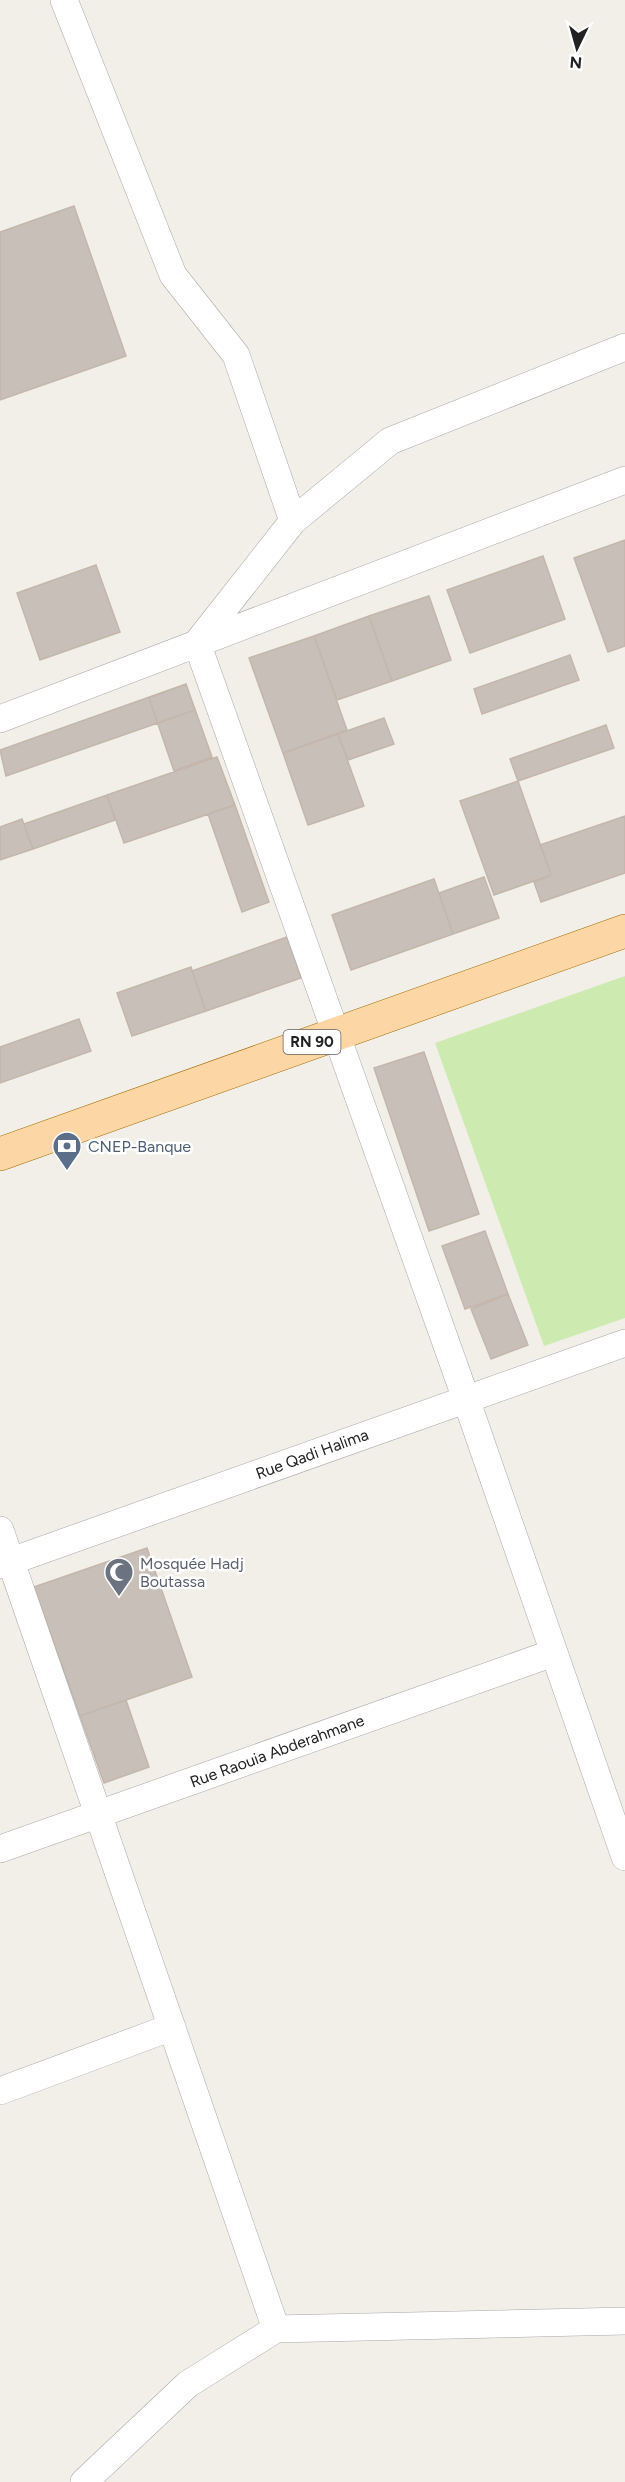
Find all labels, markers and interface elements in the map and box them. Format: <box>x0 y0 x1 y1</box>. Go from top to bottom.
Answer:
north arrow <box>547 18 607 78</box>
text: N <box>569 52 583 72</box>
road number: RN 90 <box>284 1030 340 1054</box>
bank icon: CNEP-Banque <box>51 1130 83 1172</box>
place label: CNEP-Banque <box>88 1137 191 1156</box>
street label: Rue Qadi Halima <box>253 1425 371 1483</box>
place label: Mosquée Hadj Boutassa <box>140 1554 244 1591</box>
mosque icon: Mosquée Hadj Boutassa <box>103 1556 135 1598</box>
street label: Rue Raouia Abderahmane <box>187 1711 367 1791</box>

